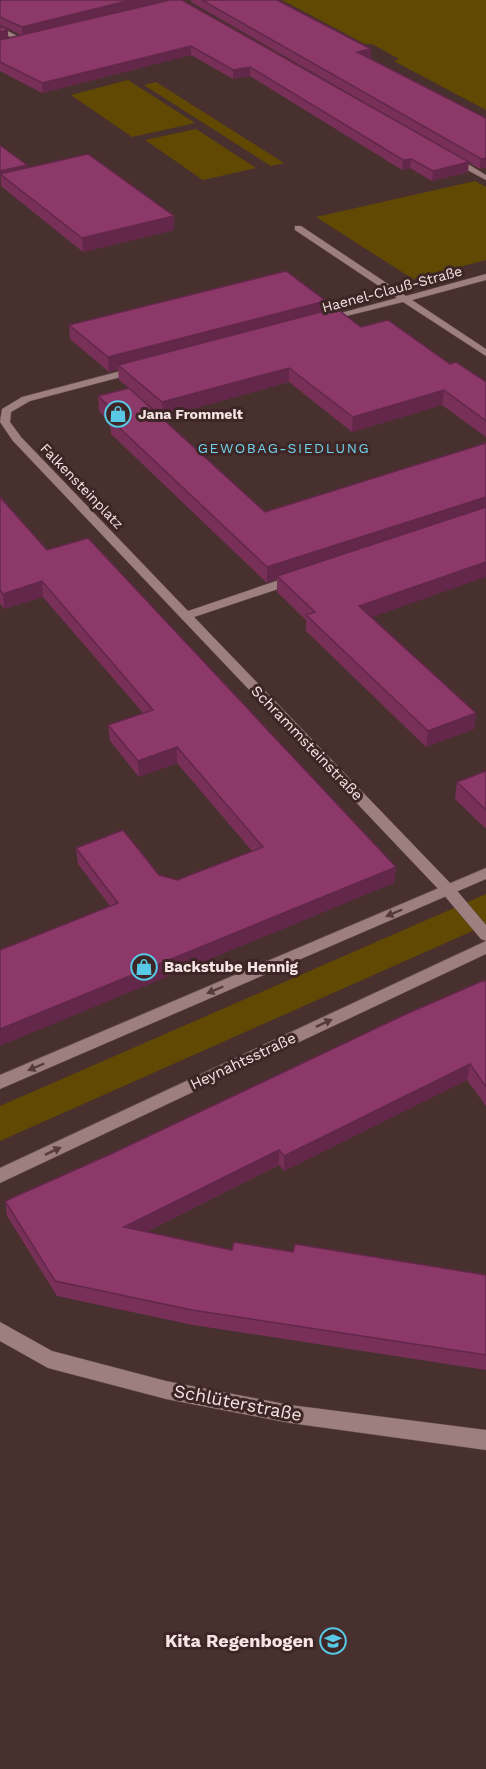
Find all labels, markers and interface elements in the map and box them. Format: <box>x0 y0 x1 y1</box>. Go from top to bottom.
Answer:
street label: Haenel-Clauß-Straße <box>320 263 464 315</box>
shop icon: Jana Frommelt <box>103 399 133 429</box>
place label: Jana Frommelt <box>138 406 243 422</box>
street label: Falkensteinplatz <box>37 440 127 532</box>
district label: GEWOBAG-SIEDLUNG <box>198 440 370 456</box>
street label: Schrammsteinstraße <box>247 682 367 804</box>
one-way arrow <box>385 909 403 918</box>
shop icon: Backstube Hennig <box>129 952 159 982</box>
place label: Backstube Hennig <box>164 958 299 976</box>
one-way arrow <box>206 986 224 995</box>
one-way arrow <box>316 1018 333 1027</box>
street label: Heynahtsstraße <box>187 1029 299 1093</box>
one-way arrow <box>26 1062 44 1072</box>
one-way arrow <box>44 1146 61 1155</box>
street label: Schlüterstraße <box>172 1380 304 1425</box>
school or university icon: Kita Regenbogen <box>318 1626 348 1656</box>
place label: Kita Regenbogen <box>165 1630 314 1651</box>

